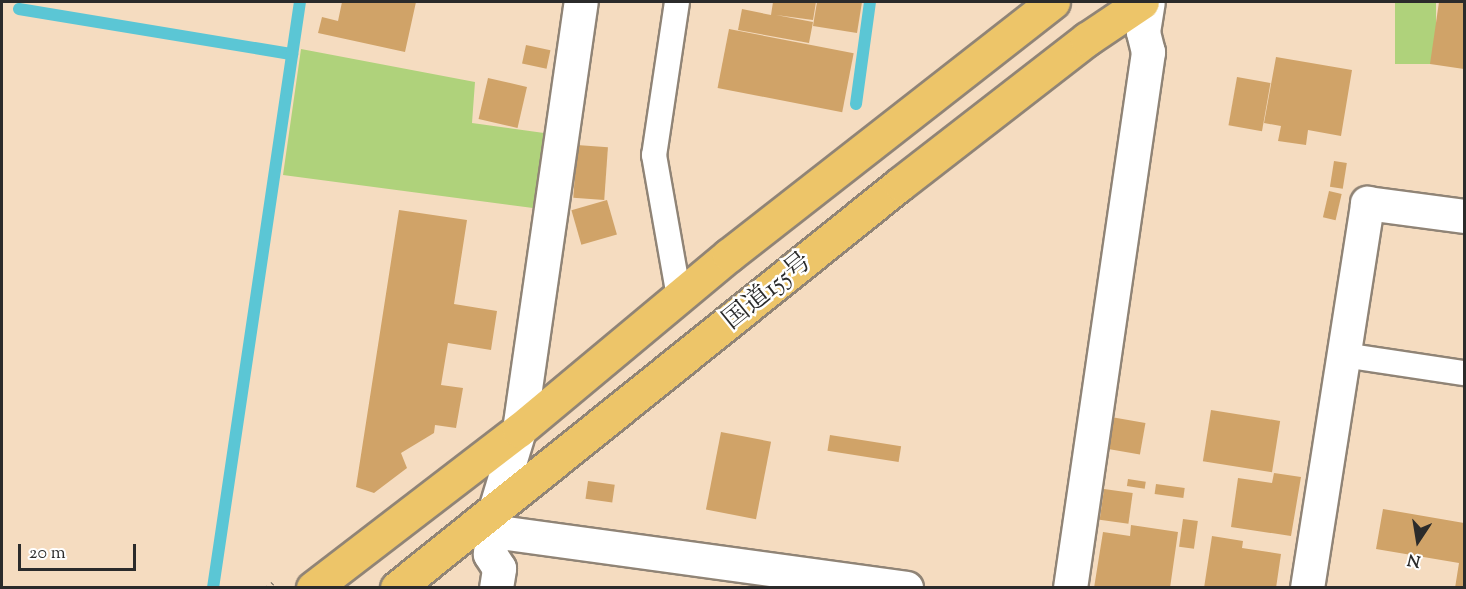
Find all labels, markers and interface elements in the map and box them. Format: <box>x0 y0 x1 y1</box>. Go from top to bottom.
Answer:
street label: 国道155号 <box>717 247 819 337</box>
north arrow <box>1388 511 1448 571</box>
scale bar <box>21 532 140 570</box>
text: 20 m <box>29 541 66 567</box>
text: N <box>1406 547 1423 572</box>

